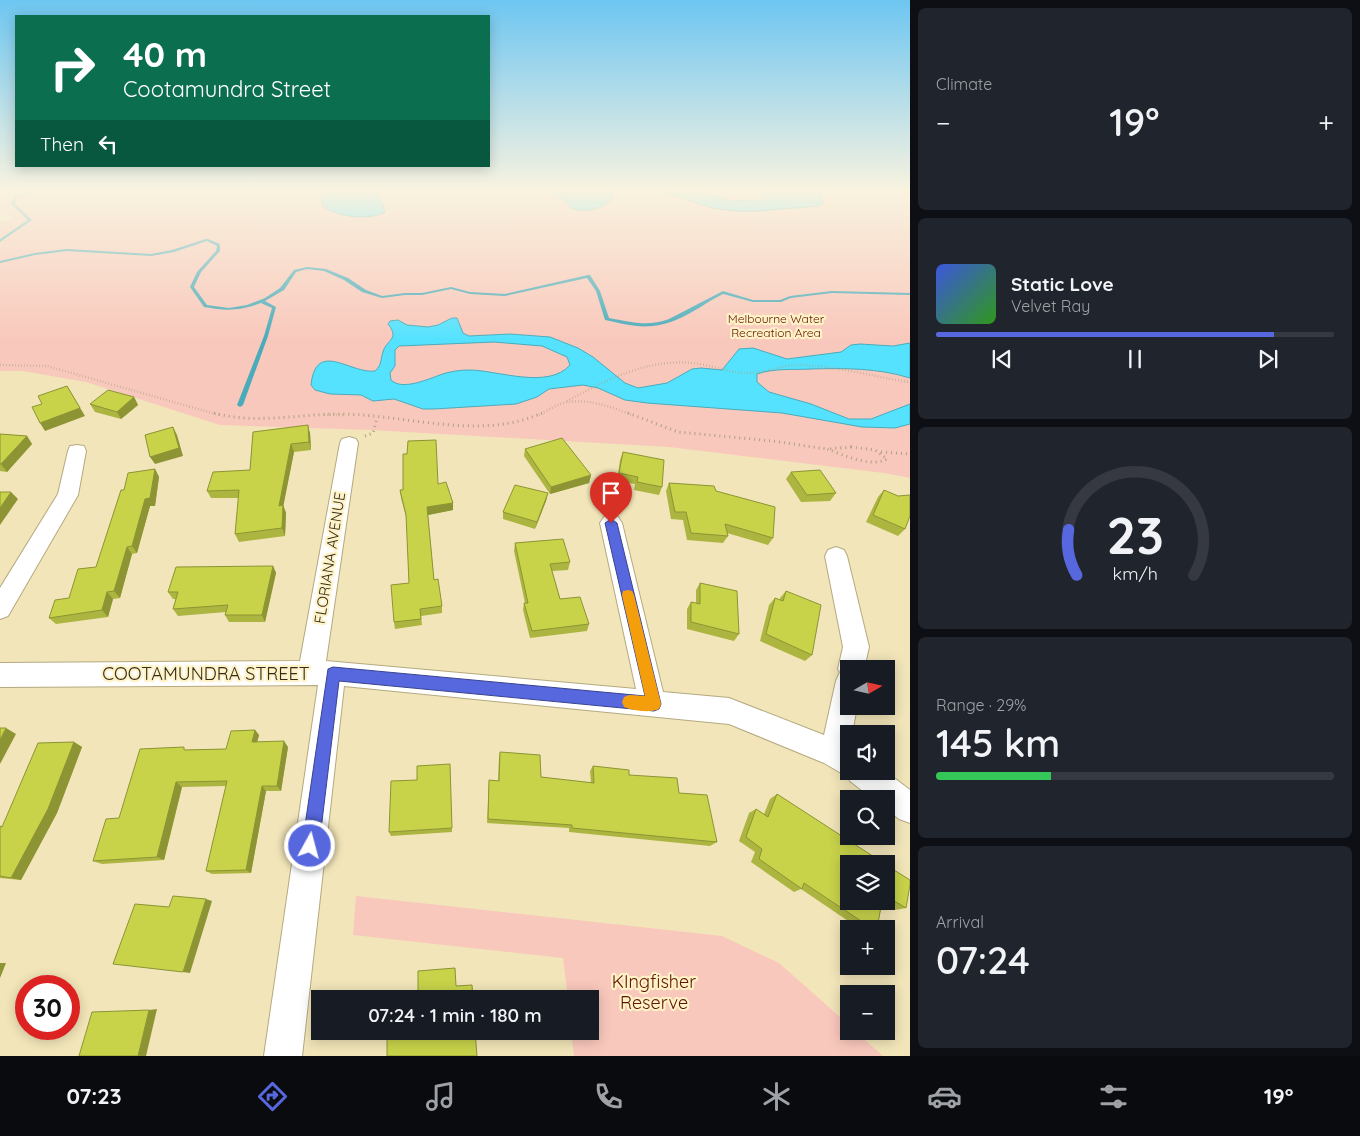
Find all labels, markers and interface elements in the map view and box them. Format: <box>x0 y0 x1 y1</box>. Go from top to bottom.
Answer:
text: 40 m <box>123 32 207 76</box>
icon: right <box>40 35 105 100</box>
text: Climate <box>936 74 992 94</box>
text: Cootamundra Street <box>123 75 331 103</box>
text: 19° <box>1109 98 1159 146</box>
text: − <box>936 105 951 140</box>
text: + <box>1318 105 1334 140</box>
icon: left <box>94 130 122 158</box>
text: Then <box>40 132 84 156</box>
text: Static Love <box>1011 272 1114 296</box>
text: Velvet Ray <box>1011 296 1090 316</box>
park label: Melbourne Water Recreation Area <box>728 311 825 340</box>
icon: previous <box>988 345 1016 373</box>
icon: pause <box>1121 345 1149 373</box>
icon: next <box>1254 345 1282 373</box>
pin <box>590 472 632 523</box>
icon: arrive <box>597 479 625 507</box>
street label: FLORIANA AVENUE <box>310 491 349 625</box>
text: 23 <box>1106 502 1164 567</box>
text: km/h <box>1112 562 1158 584</box>
north arrow <box>840 660 895 715</box>
map controls <box>840 660 895 1040</box>
street label: COOTAMUNDRA STREET <box>102 662 310 685</box>
text: Range · 29% <box>936 695 1027 715</box>
text: 145 km <box>936 719 1060 767</box>
button: sound <box>840 725 895 780</box>
button: search <box>840 790 895 845</box>
position arrow <box>283 819 335 871</box>
button: layers <box>840 855 895 910</box>
text: Arrival <box>936 912 984 932</box>
button: + <box>840 920 895 975</box>
text: 07:24 <box>936 936 1030 984</box>
park label: KIngfisher Reserve <box>612 970 696 1014</box>
speed limit sign: 30 <box>15 975 80 1040</box>
button: − <box>840 985 895 1040</box>
text: 07:24 · 1 min · 180 m <box>368 1003 542 1027</box>
icon: directions <box>255 1079 290 1114</box>
icon: music <box>423 1079 458 1114</box>
icon: phone <box>591 1079 626 1114</box>
icon: climate <box>759 1079 794 1114</box>
icon: car <box>927 1079 962 1114</box>
icon: filters <box>1096 1079 1131 1114</box>
text: 07:23 <box>67 1082 122 1110</box>
text: 19° <box>1264 1082 1293 1110</box>

